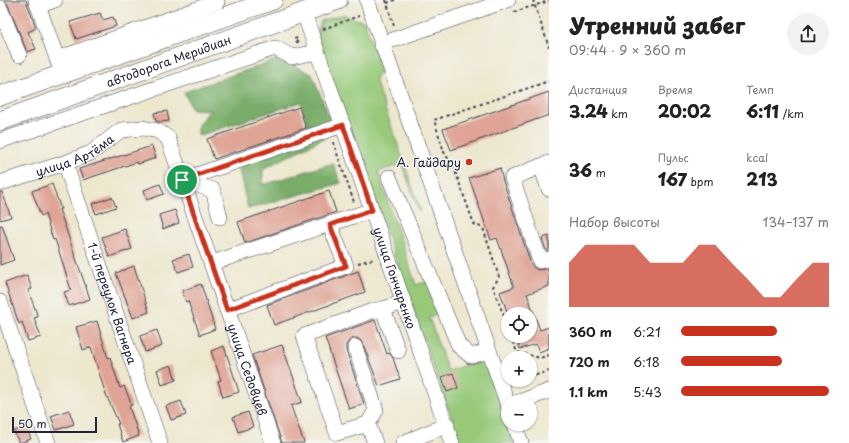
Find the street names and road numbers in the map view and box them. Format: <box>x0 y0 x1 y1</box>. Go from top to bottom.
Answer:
street label: автодорога Меридиан <box>104 30 233 91</box>
street label: улица Артёма <box>33 129 118 181</box>
street label: улица Гончаренко <box>369 224 421 331</box>
street label: 1-й переулок Вагнера <box>84 240 142 367</box>
street label: улица Седовцев <box>223 321 272 418</box>

